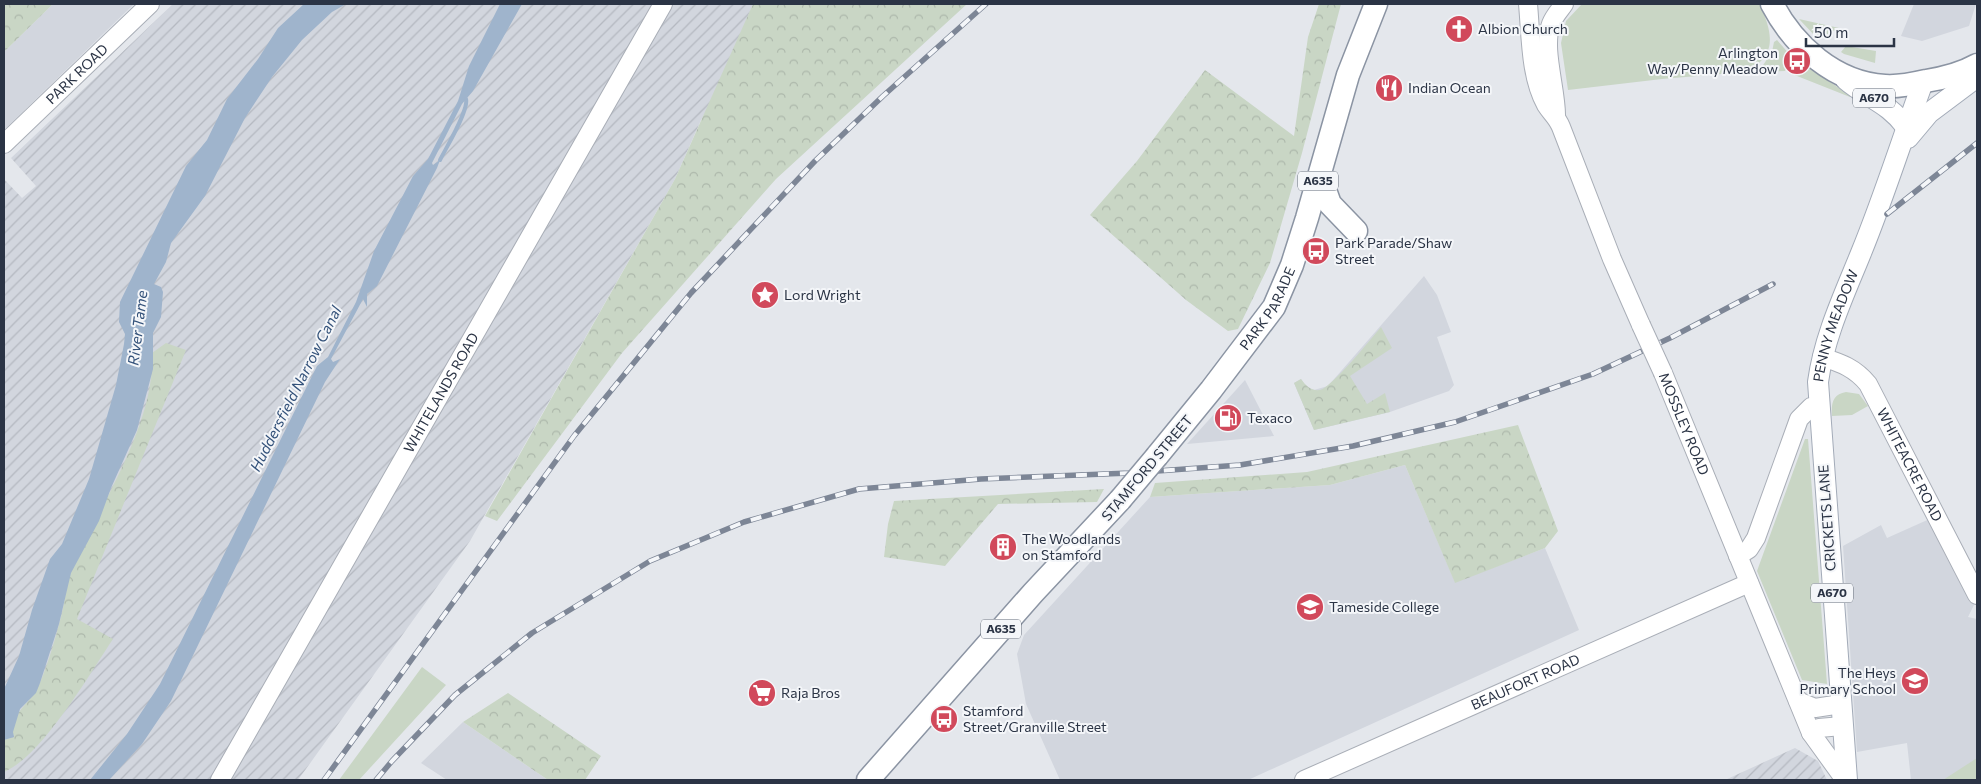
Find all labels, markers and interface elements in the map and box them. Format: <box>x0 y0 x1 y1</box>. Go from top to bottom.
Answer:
church icon: Albion Church <box>1444 14 1474 44</box>
scale bar <box>1806 15 1894 47</box>
place label: Albion Church <box>1478 20 1568 37</box>
text: 50 m <box>1814 23 1848 41</box>
street label: PARK ROAD <box>42 40 111 107</box>
place label: Arlington Way/Penny Meadow <box>1647 44 1778 77</box>
bus stop icon: Arlington Way/Penny Meadow <box>1782 46 1812 76</box>
restaurant icon: Indian Ocean <box>1374 73 1404 103</box>
place label: Indian Ocean <box>1408 79 1491 96</box>
road number: A670 <box>1853 89 1895 108</box>
road number: A635 <box>1298 172 1338 190</box>
place label: Park Parade/Shaw Street <box>1335 234 1452 267</box>
bus stop icon: Park Parade/Shaw Street <box>1301 236 1331 266</box>
street label: PARK PARADE <box>1236 264 1298 353</box>
street label: PENNY MEADOW <box>1809 267 1861 383</box>
place icon: Lord Wright <box>750 280 780 310</box>
place label: Lord Wright <box>784 286 861 303</box>
water label: River Tame <box>123 289 151 366</box>
water label: Huddersfield Narrow Canal <box>246 302 345 474</box>
street label: WHITELANDS ROAD <box>400 329 482 456</box>
street label: MOSSLEY ROAD <box>1656 370 1713 477</box>
fuel station icon: Texaco <box>1213 403 1243 433</box>
street label: WHITEACRE ROAD <box>1874 405 1946 524</box>
place label: Texaco <box>1247 409 1292 426</box>
street label: STAMFORD STREET <box>1097 411 1196 524</box>
street label: CRICKETS LANE <box>1814 464 1839 572</box>
place label: The Woodlands on Stamford <box>1022 530 1121 563</box>
building icon: The Woodlands on Stamford <box>988 532 1018 562</box>
road number: A670 <box>1811 584 1853 602</box>
school or university icon: Tameside College <box>1295 592 1325 622</box>
place label: Tameside College <box>1329 598 1439 615</box>
road number: A635 <box>981 620 1021 638</box>
street label: BEAUFORT ROAD <box>1468 650 1582 713</box>
place label: The Heys Primary School <box>1800 664 1896 697</box>
school or university icon: The Heys Primary School <box>1900 666 1930 696</box>
supermarket icon: Raja Bros <box>747 678 777 708</box>
place label: Raja Bros <box>781 684 840 701</box>
place label: Stamford Street/Granville Street <box>963 702 1107 735</box>
bus stop icon: Stamford Street/Granville Street <box>929 704 959 734</box>

